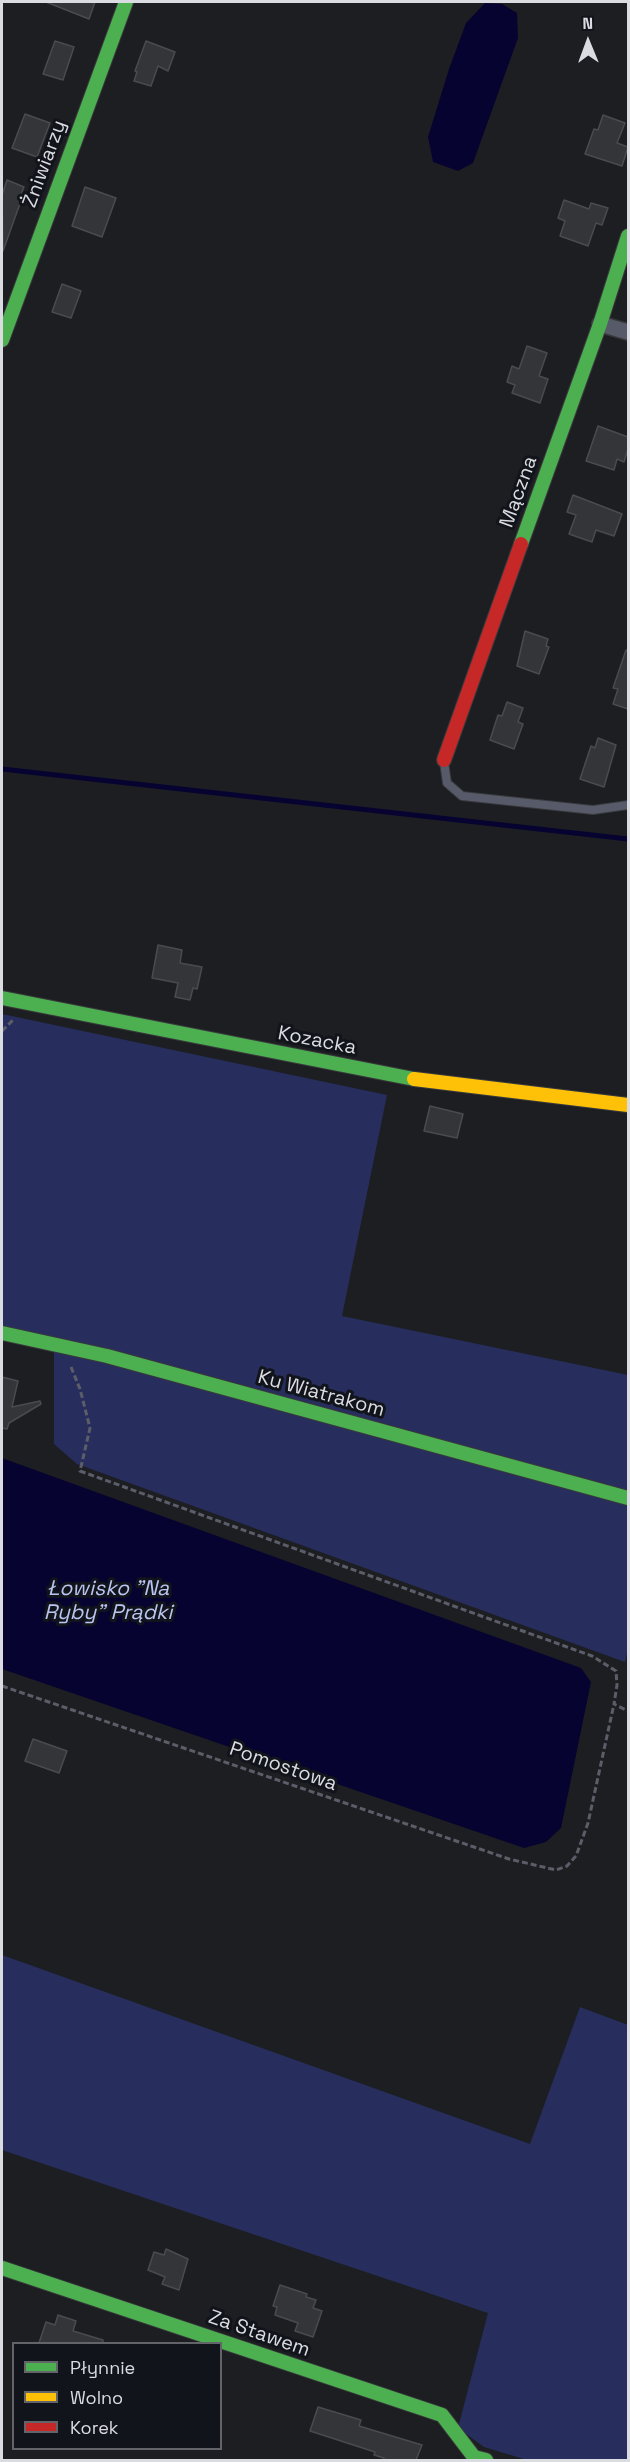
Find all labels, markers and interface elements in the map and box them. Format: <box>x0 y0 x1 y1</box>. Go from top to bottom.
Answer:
north arrow <box>558 12 618 72</box>
text: N <box>582 13 593 34</box>
street label: Żniwiarzy <box>18 117 72 211</box>
street label: Mączna <box>495 453 543 531</box>
street label: Kozacka <box>276 1022 358 1060</box>
street label: Ku Wiatrakom <box>255 1366 387 1422</box>
water label: Łowisko "Na Ryby" Prądki <box>44 1576 172 1626</box>
street label: Pomostowa <box>226 1737 340 1797</box>
street label: Za Stawem <box>205 2305 313 2363</box>
legend <box>12 2342 222 2450</box>
text: Płynnie <box>70 2356 135 2379</box>
text: Wolno <box>70 2386 123 2409</box>
text: Korek <box>70 2416 119 2439</box>

